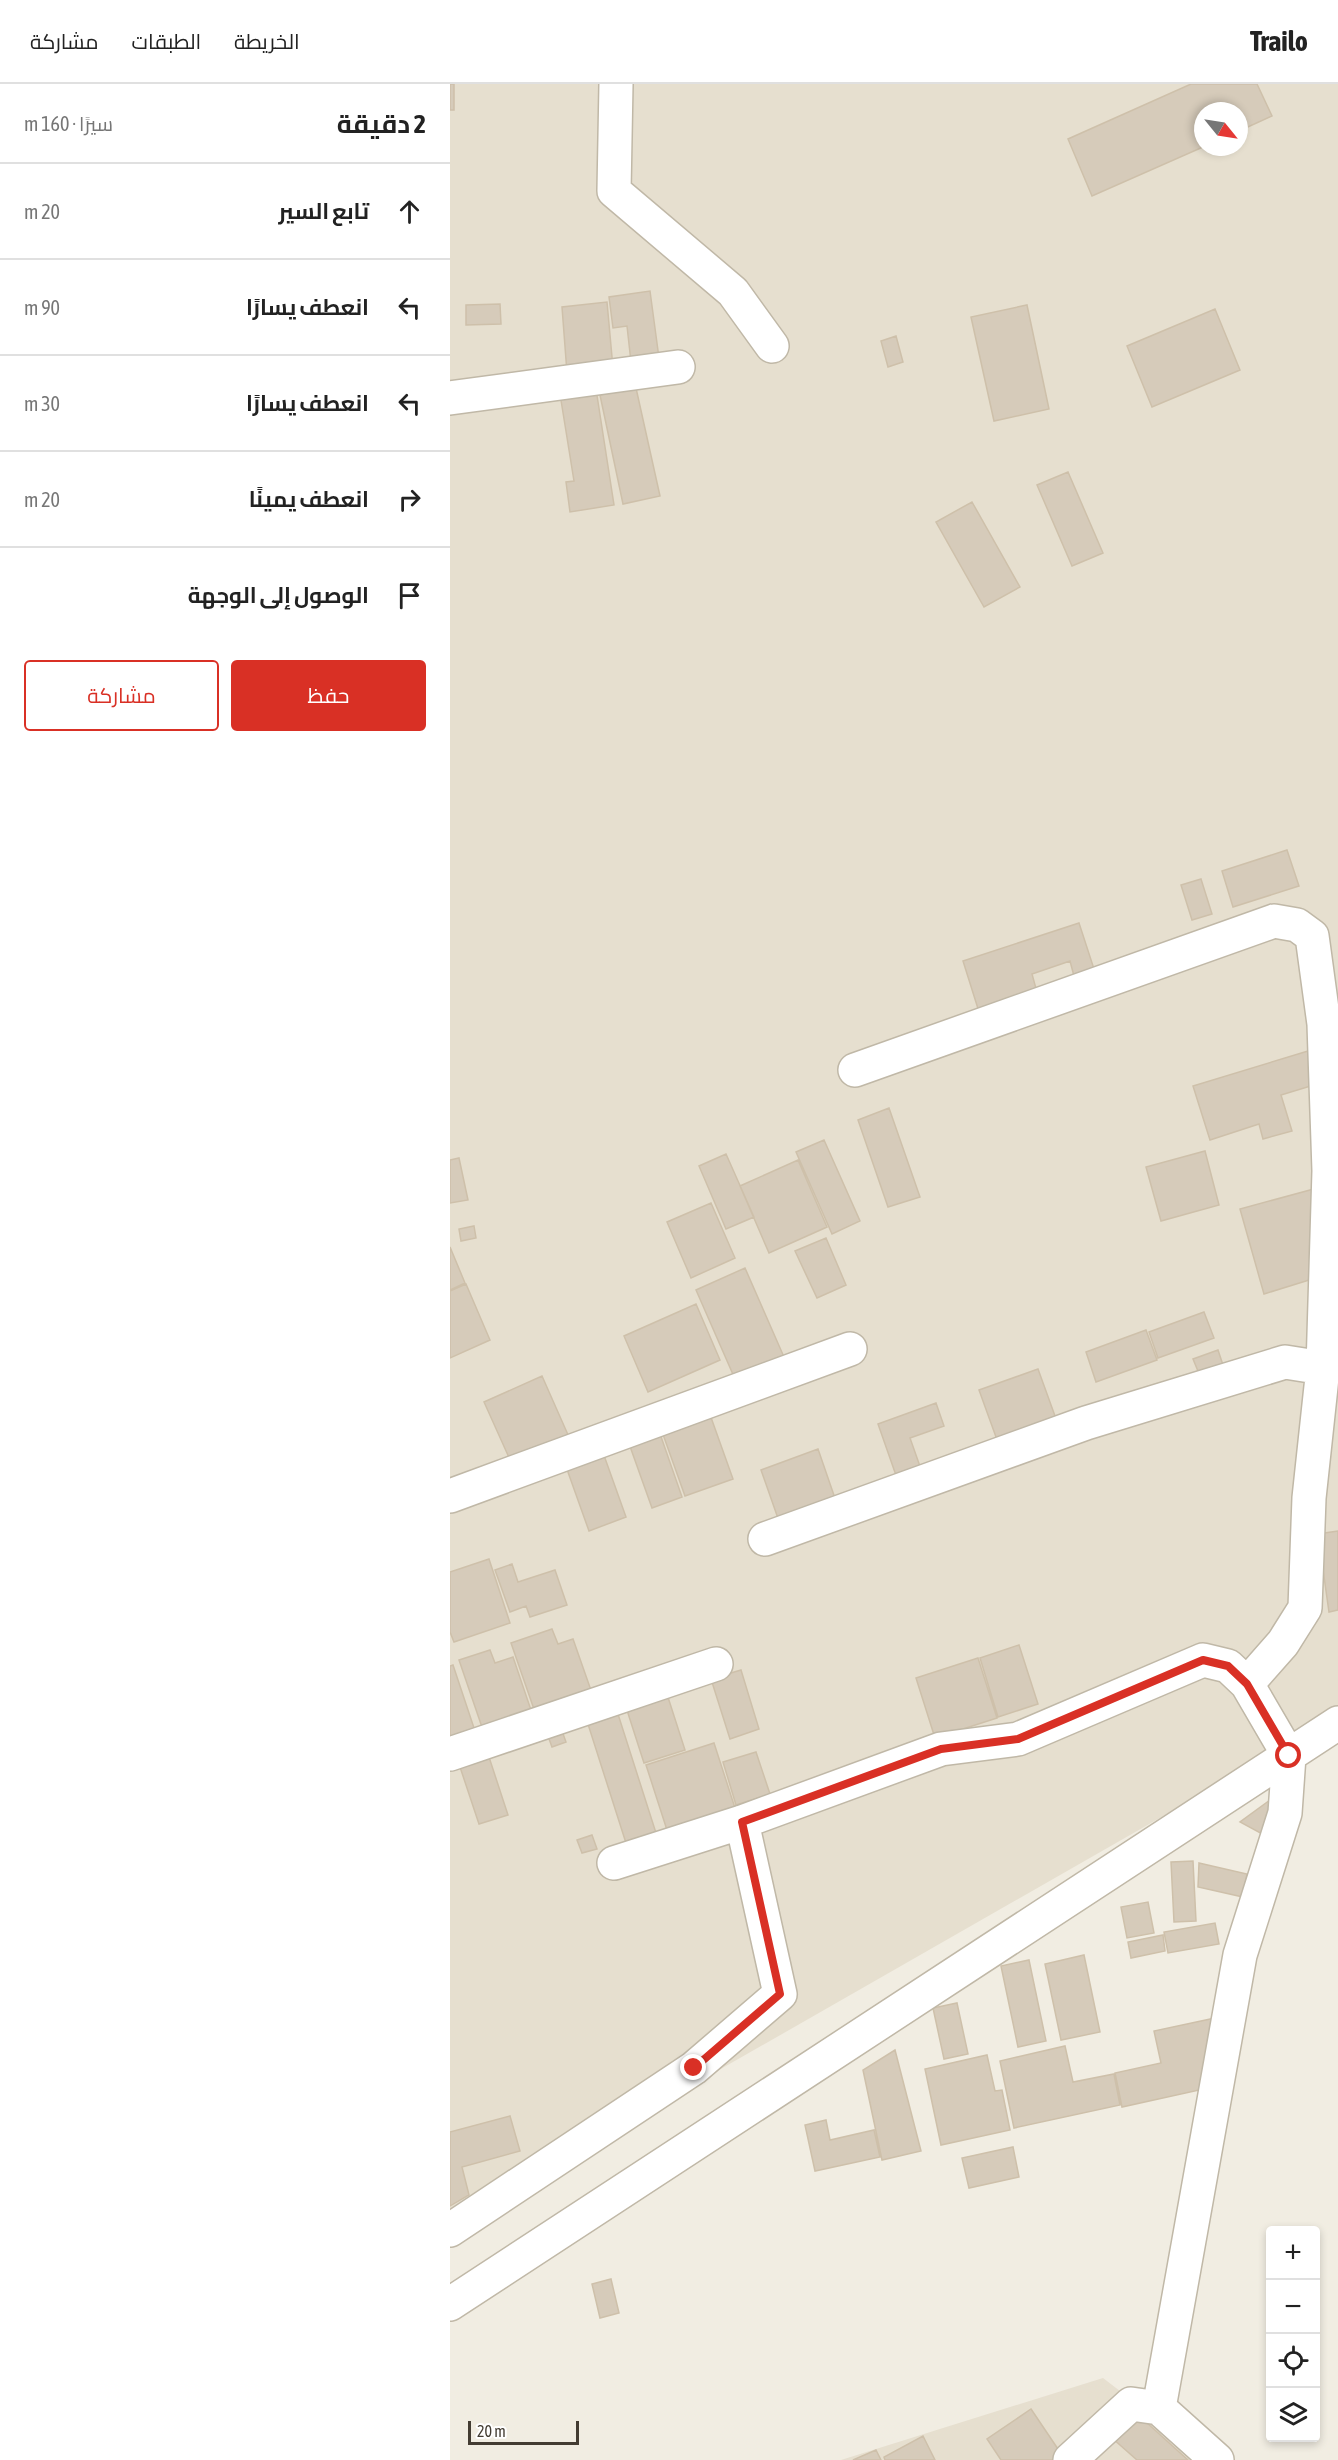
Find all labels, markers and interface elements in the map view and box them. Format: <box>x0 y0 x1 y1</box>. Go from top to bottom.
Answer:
text: Trailo <box>1250 25 1308 57</box>
text: مشاركة <box>30 29 99 53</box>
text: الطبقات <box>132 29 201 53</box>
text: الخريطة <box>234 29 300 53</box>
north arrow <box>1194 102 1248 156</box>
text: 2 دقيقة <box>337 109 426 139</box>
text: سيرًا · 160 m <box>24 112 113 135</box>
icon: ahead <box>393 195 426 228</box>
text: تابع السير <box>279 198 369 224</box>
text: 20 m <box>24 200 60 223</box>
icon: left <box>393 291 426 324</box>
text: انعطف يسارًا <box>246 294 369 320</box>
text: 90 m <box>24 296 60 319</box>
icon: left <box>393 387 426 420</box>
text: انعطف يسارًا <box>246 390 369 416</box>
text: 30 m <box>24 392 60 415</box>
icon: right <box>393 483 426 516</box>
text: انعطف يمينًا <box>249 486 369 512</box>
text: 20 m <box>24 488 60 511</box>
icon: arrive <box>393 579 426 612</box>
text: الوصول إلى الوجهة <box>188 582 369 608</box>
button: مشاركة <box>24 660 219 731</box>
button: حفظ <box>231 660 426 731</box>
route start <box>1275 1742 1301 1768</box>
route end <box>680 2054 706 2080</box>
map controls <box>1266 2226 1320 2442</box>
button: + <box>1266 2226 1320 2280</box>
button: − <box>1266 2280 1320 2334</box>
button: locate <box>1266 2334 1320 2388</box>
button: layers <box>1266 2388 1320 2442</box>
scale bar <box>468 2418 579 2446</box>
text: 20 m <box>477 2422 506 2440</box>

